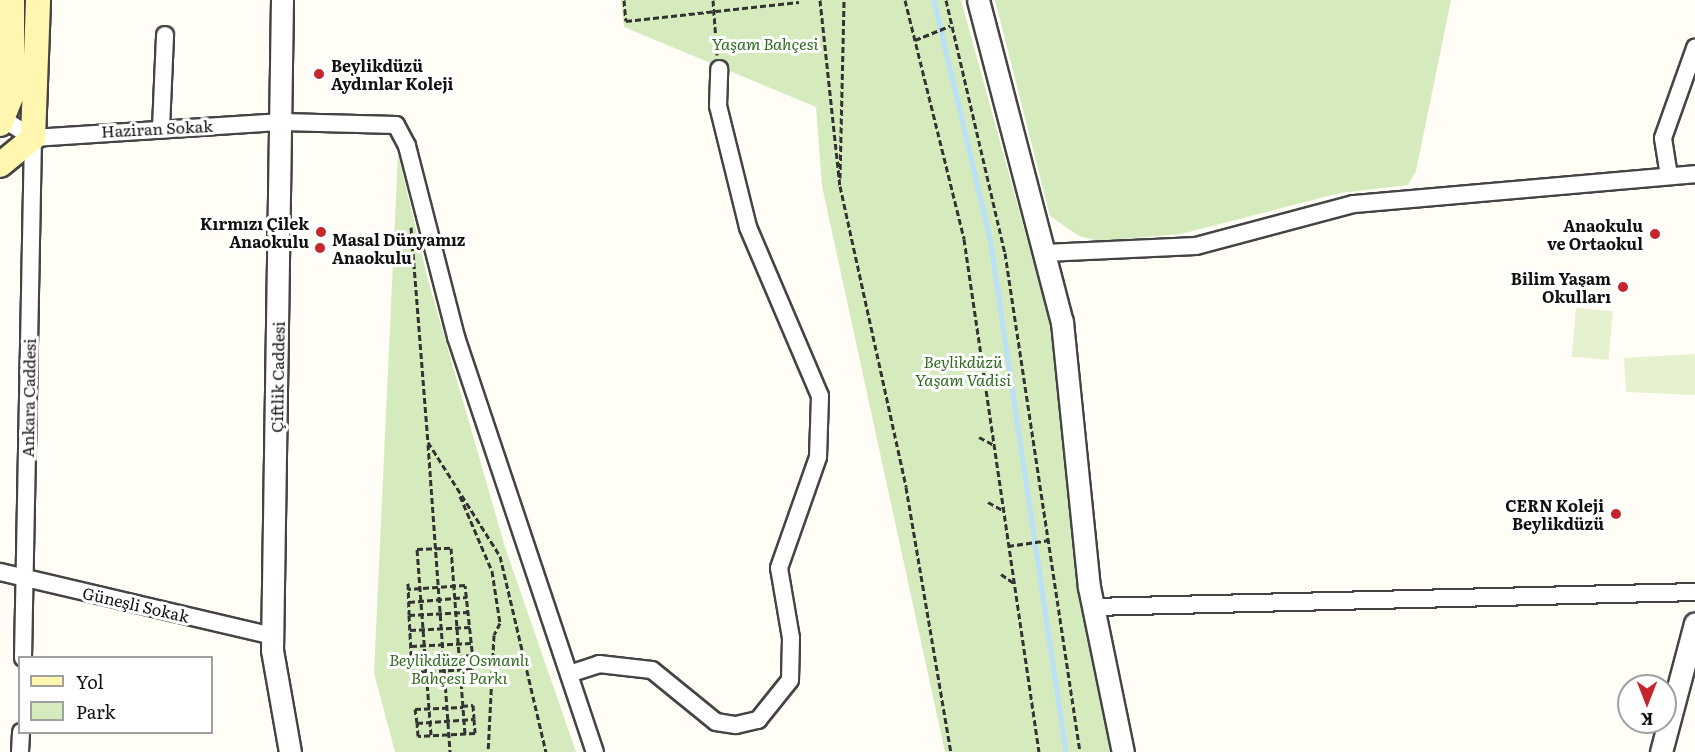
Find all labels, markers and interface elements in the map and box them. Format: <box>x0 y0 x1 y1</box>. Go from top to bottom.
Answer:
park label: Yaşam Bahçesi <box>712 33 818 53</box>
place label: Beylikdüzü Aydınlar Koleji <box>331 55 453 93</box>
marker: Beylikdüzü Aydınlar Koleji <box>312 67 326 81</box>
street label: Haziran Sokak <box>101 115 213 141</box>
place label: Kırmızı Çilek Anaokulu <box>200 213 309 251</box>
place label: Anaokulu ve Ortaokul <box>1547 215 1643 253</box>
marker: Kırmızı Çilek Anaokulu <box>314 225 328 239</box>
marker: Anaokulu ve Ortaokul <box>1648 227 1662 241</box>
place label: Masal Dünyamız Anaokulu <box>332 229 465 267</box>
marker: Masal Dünyamız Anaokulu <box>313 241 327 255</box>
place label: Bilim Yaşam Okulları <box>1511 268 1611 306</box>
marker: Bilim Yaşam Okulları <box>1616 280 1630 294</box>
street label: Çiftlik Caddesi <box>266 321 288 433</box>
street label: Ankara Caddesi <box>17 338 39 458</box>
park label: Beylikdüzü Yaşam Vadisi <box>915 351 1011 389</box>
place label: CERN Koleji Beylikdüzü <box>1505 495 1604 533</box>
marker: CERN Koleji Beylikdüzü <box>1609 507 1623 521</box>
street label: Güneşli Sokak <box>81 582 191 626</box>
park label: Beylikdüze Osmanlı Bahçesi Parkı <box>389 649 529 687</box>
legend <box>18 656 213 734</box>
text: Yol <box>76 668 104 695</box>
north arrow <box>1617 674 1677 734</box>
text: Park <box>76 698 115 725</box>
text: K <box>1641 708 1653 732</box>

